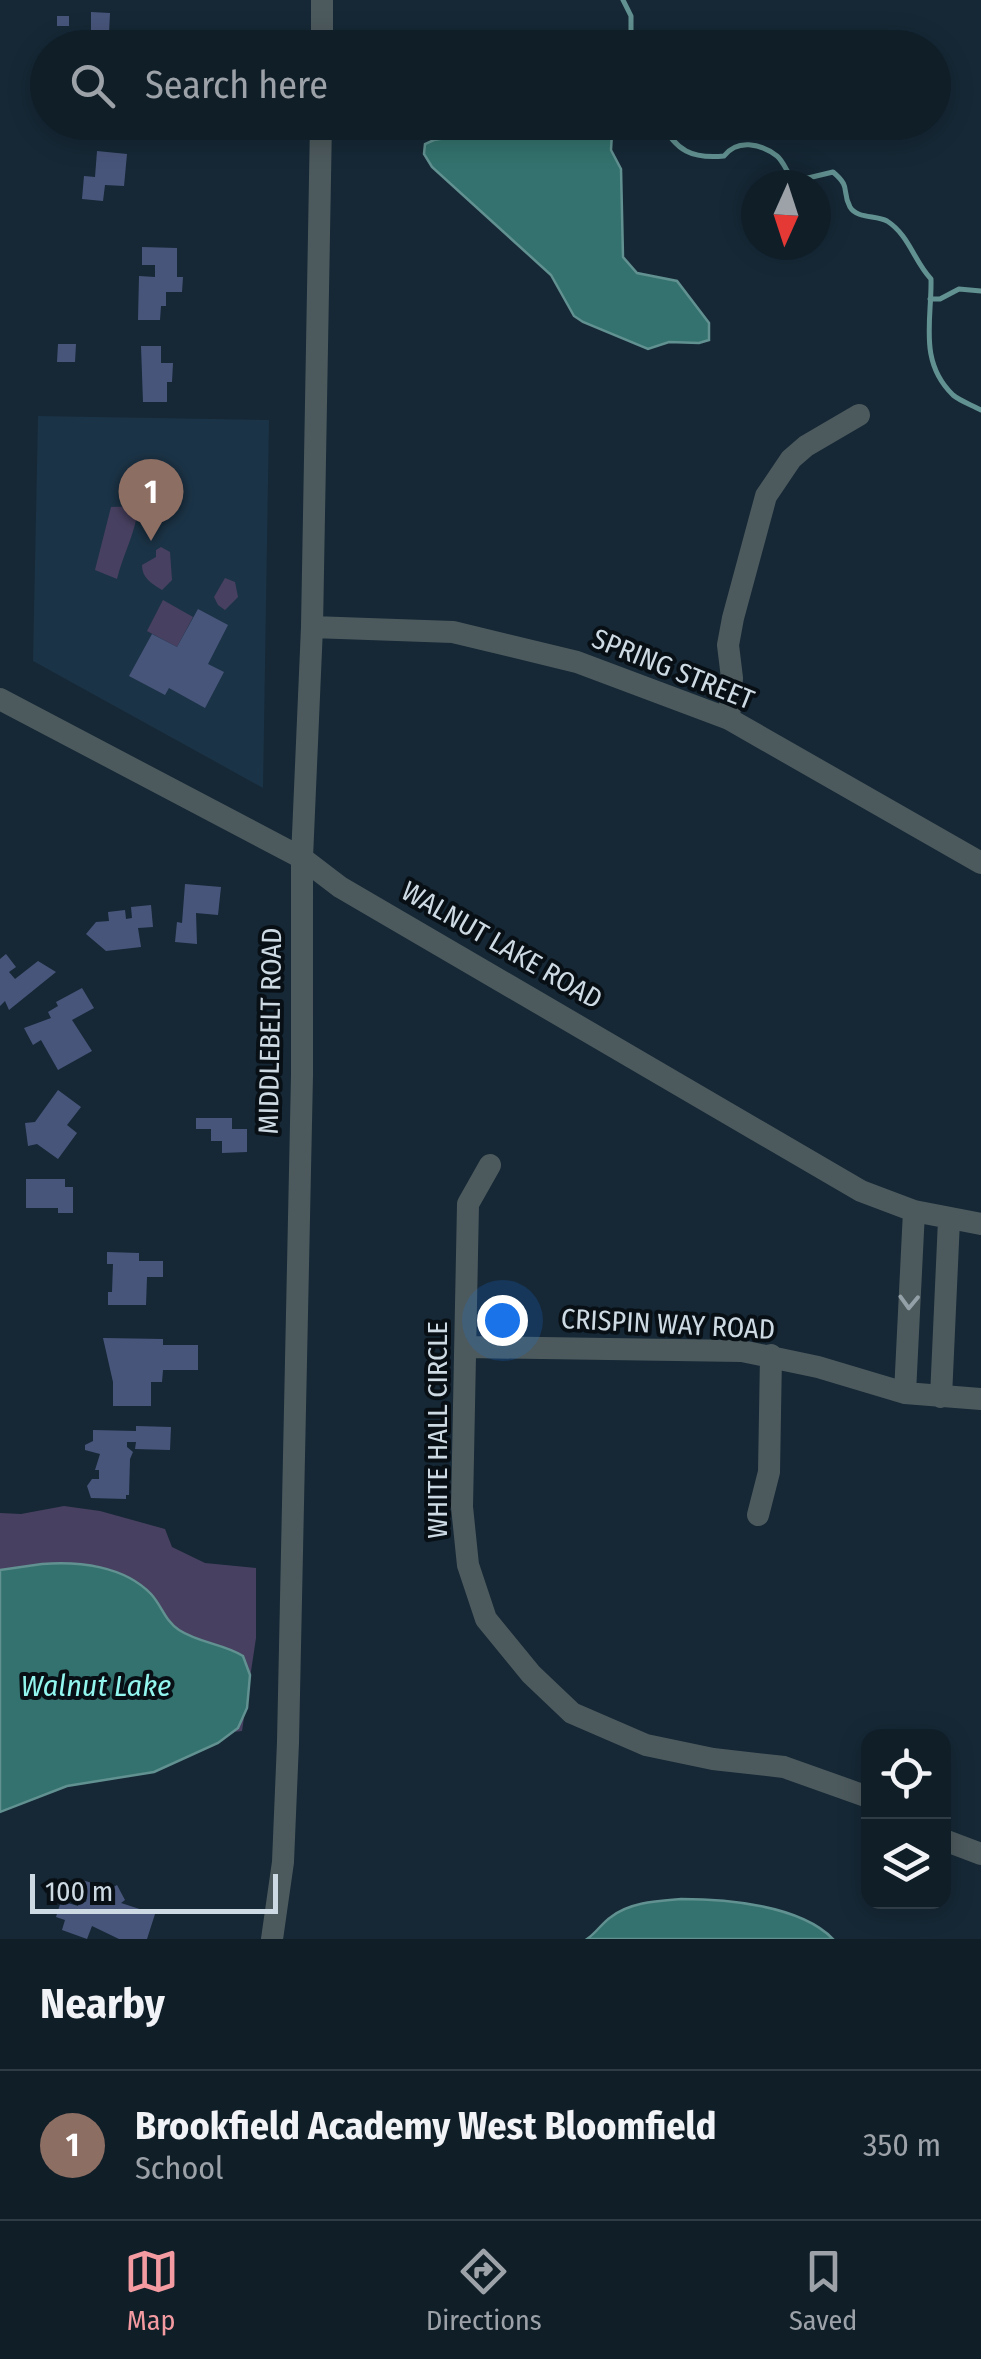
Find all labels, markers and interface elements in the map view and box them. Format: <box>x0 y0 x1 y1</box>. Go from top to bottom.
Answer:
search box <box>30 30 951 140</box>
icon: search <box>65 58 120 113</box>
text: Search here <box>145 62 328 108</box>
north arrow <box>741 170 831 260</box>
pin: 1 <box>118 458 184 541</box>
street label: SPRING STREET <box>587 622 759 716</box>
street label: WALNUT LAKE ROAD <box>396 874 608 1016</box>
street label: MIDDLEBELT ROAD <box>252 927 288 1135</box>
your location <box>477 1295 528 1346</box>
one-way arrow <box>899 1295 920 1311</box>
street label: CRISPIN WAY ROAD <box>560 1302 776 1346</box>
street label: WHITE HALL CIRCLE <box>421 1321 454 1539</box>
water label: Walnut Lake <box>21 1668 171 1704</box>
map controls <box>861 1729 951 1909</box>
button: locate <box>861 1729 951 1819</box>
button: layers <box>861 1819 951 1909</box>
scale bar <box>30 1869 278 1914</box>
text: 100 m <box>45 1875 113 1908</box>
text: Nearby <box>40 1979 165 2029</box>
text: Brookfield Academy West Bloomfield <box>135 2103 716 2149</box>
text: 1 <box>66 2126 79 2164</box>
text: 350 m <box>863 2126 941 2164</box>
text: School <box>135 2149 224 2187</box>
tab: Map <box>124 2244 179 2337</box>
tab: Directions <box>426 2244 542 2337</box>
tab: Saved <box>789 2244 857 2337</box>

